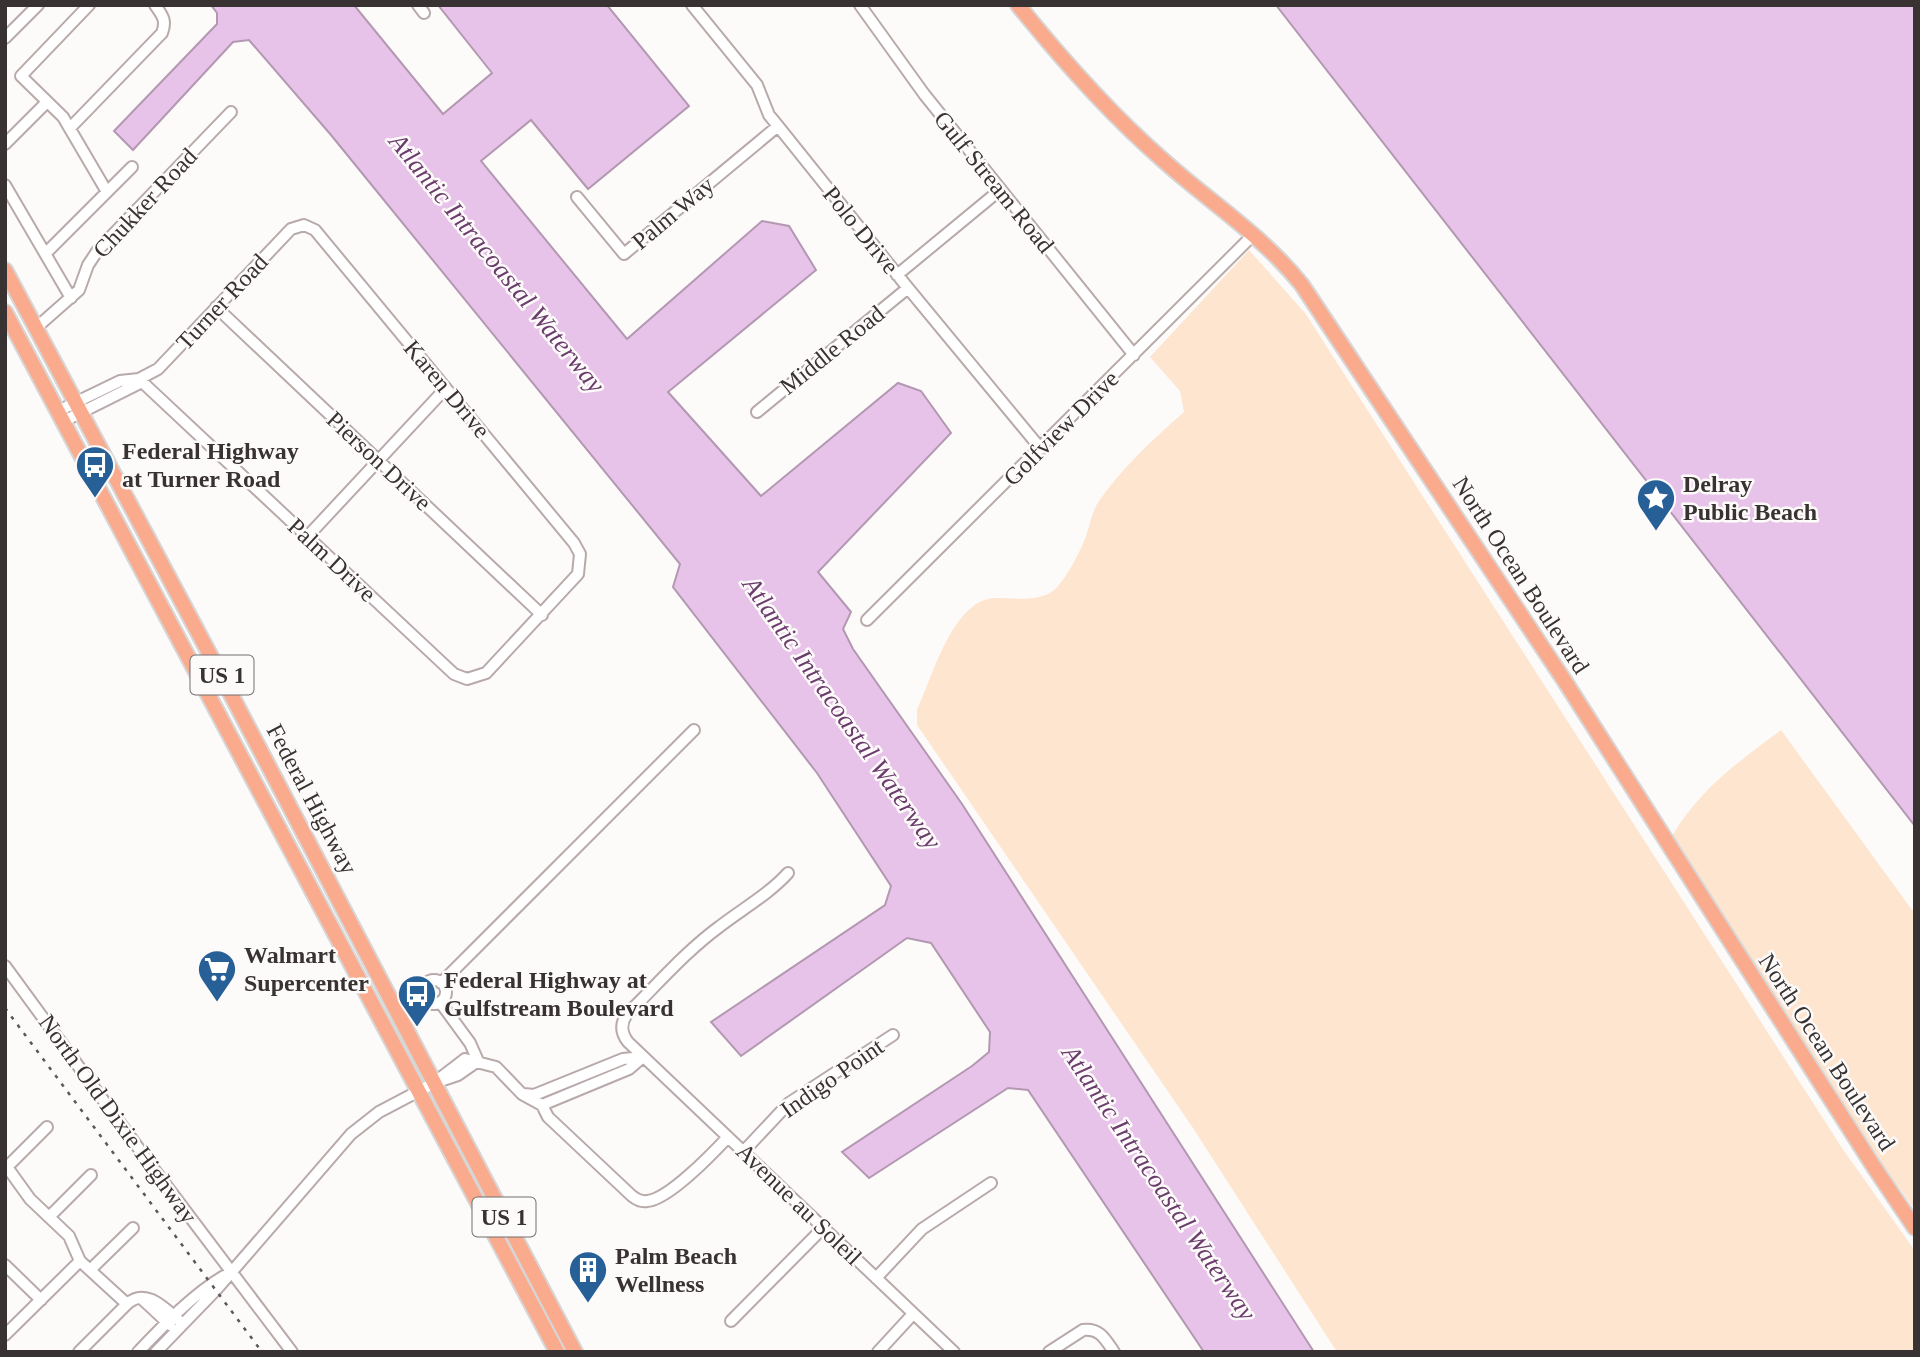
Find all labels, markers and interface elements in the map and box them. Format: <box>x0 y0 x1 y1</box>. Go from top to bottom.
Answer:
street label: Gulf Stream Road <box>929 106 1059 258</box>
water label: Atlantic Intracoastal Waterway <box>382 126 611 399</box>
street label: Chukker Road <box>88 143 202 263</box>
street label: Palm Way <box>627 171 719 255</box>
street label: Polo Drive <box>818 181 904 279</box>
street label: Turner Road <box>171 249 273 355</box>
street label: Middle Road <box>775 300 889 400</box>
street label: Karen Drive <box>399 335 495 443</box>
street label: Golfview Drive <box>998 365 1124 491</box>
street label: Pierson Drive <box>322 406 436 516</box>
place label: Federal Highway at Turner Road <box>122 438 299 492</box>
bus stop icon: Federal Highway at Turner Road <box>74 444 116 499</box>
place label: Delray Public Beach <box>1683 471 1817 525</box>
street label: North Ocean Boulevard <box>1448 472 1594 678</box>
place icon: Delray Public Beach <box>1635 477 1677 532</box>
street label: Palm Drive <box>283 513 381 607</box>
water label: Atlantic Intracoastal Waterway <box>736 570 947 855</box>
road number: US 1 <box>190 656 254 694</box>
street label: Federal Highway <box>262 720 362 878</box>
place label: Walmart Supercenter <box>244 942 369 996</box>
supermarket icon: Walmart Supercenter <box>196 948 238 1003</box>
street label: North Ocean Boulevard <box>1754 949 1900 1155</box>
place label: Federal Highway at Gulfstream Boulevard <box>444 967 674 1021</box>
bus stop icon: Federal Highway at Gulfstream Boulevard <box>396 973 438 1028</box>
street label: North Old Dixie Highway <box>34 1010 202 1228</box>
street label: Indigo Point <box>776 1033 889 1123</box>
water label: Atlantic Intracoastal Waterway <box>1055 1038 1262 1326</box>
street label: Avenue au Soleil <box>731 1138 867 1270</box>
road number: US 1 <box>472 1198 536 1236</box>
place label: Palm Beach Wellness <box>615 1243 737 1297</box>
building icon: Palm Beach Wellness <box>567 1249 609 1304</box>

